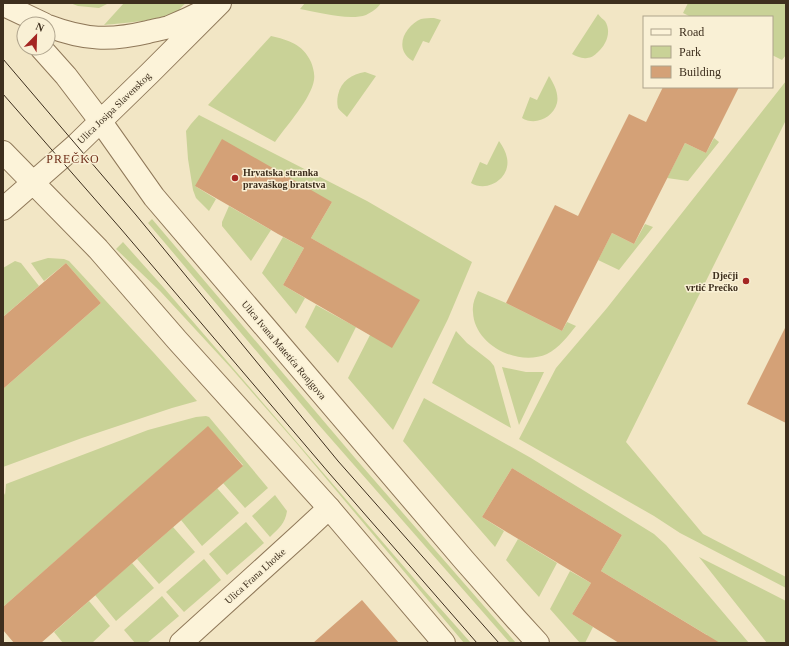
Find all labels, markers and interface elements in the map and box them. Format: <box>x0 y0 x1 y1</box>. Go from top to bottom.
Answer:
north arrow <box>16 16 56 56</box>
legend <box>643 16 773 88</box>
text: N <box>34 20 46 34</box>
text: Road <box>679 25 704 39</box>
text: Park <box>679 45 701 59</box>
text: Building <box>679 65 721 79</box>
street label: Ulica Josipa Slavenskog <box>75 70 153 146</box>
district label: PREČKO <box>46 152 100 166</box>
place label: Hrvatska stranka pravaškog bratstva <box>243 167 326 190</box>
marker: Hrvatska stranka pravaškog bratstva <box>230 173 240 183</box>
place label: Dječji vrtić Prečko <box>686 270 738 293</box>
marker: Dječji vrtić Prečko <box>741 276 751 286</box>
street label: Ulica Ivana Matetića Ronjgova <box>240 298 329 402</box>
street label: Ulica Frana Lhotke <box>222 546 288 606</box>

